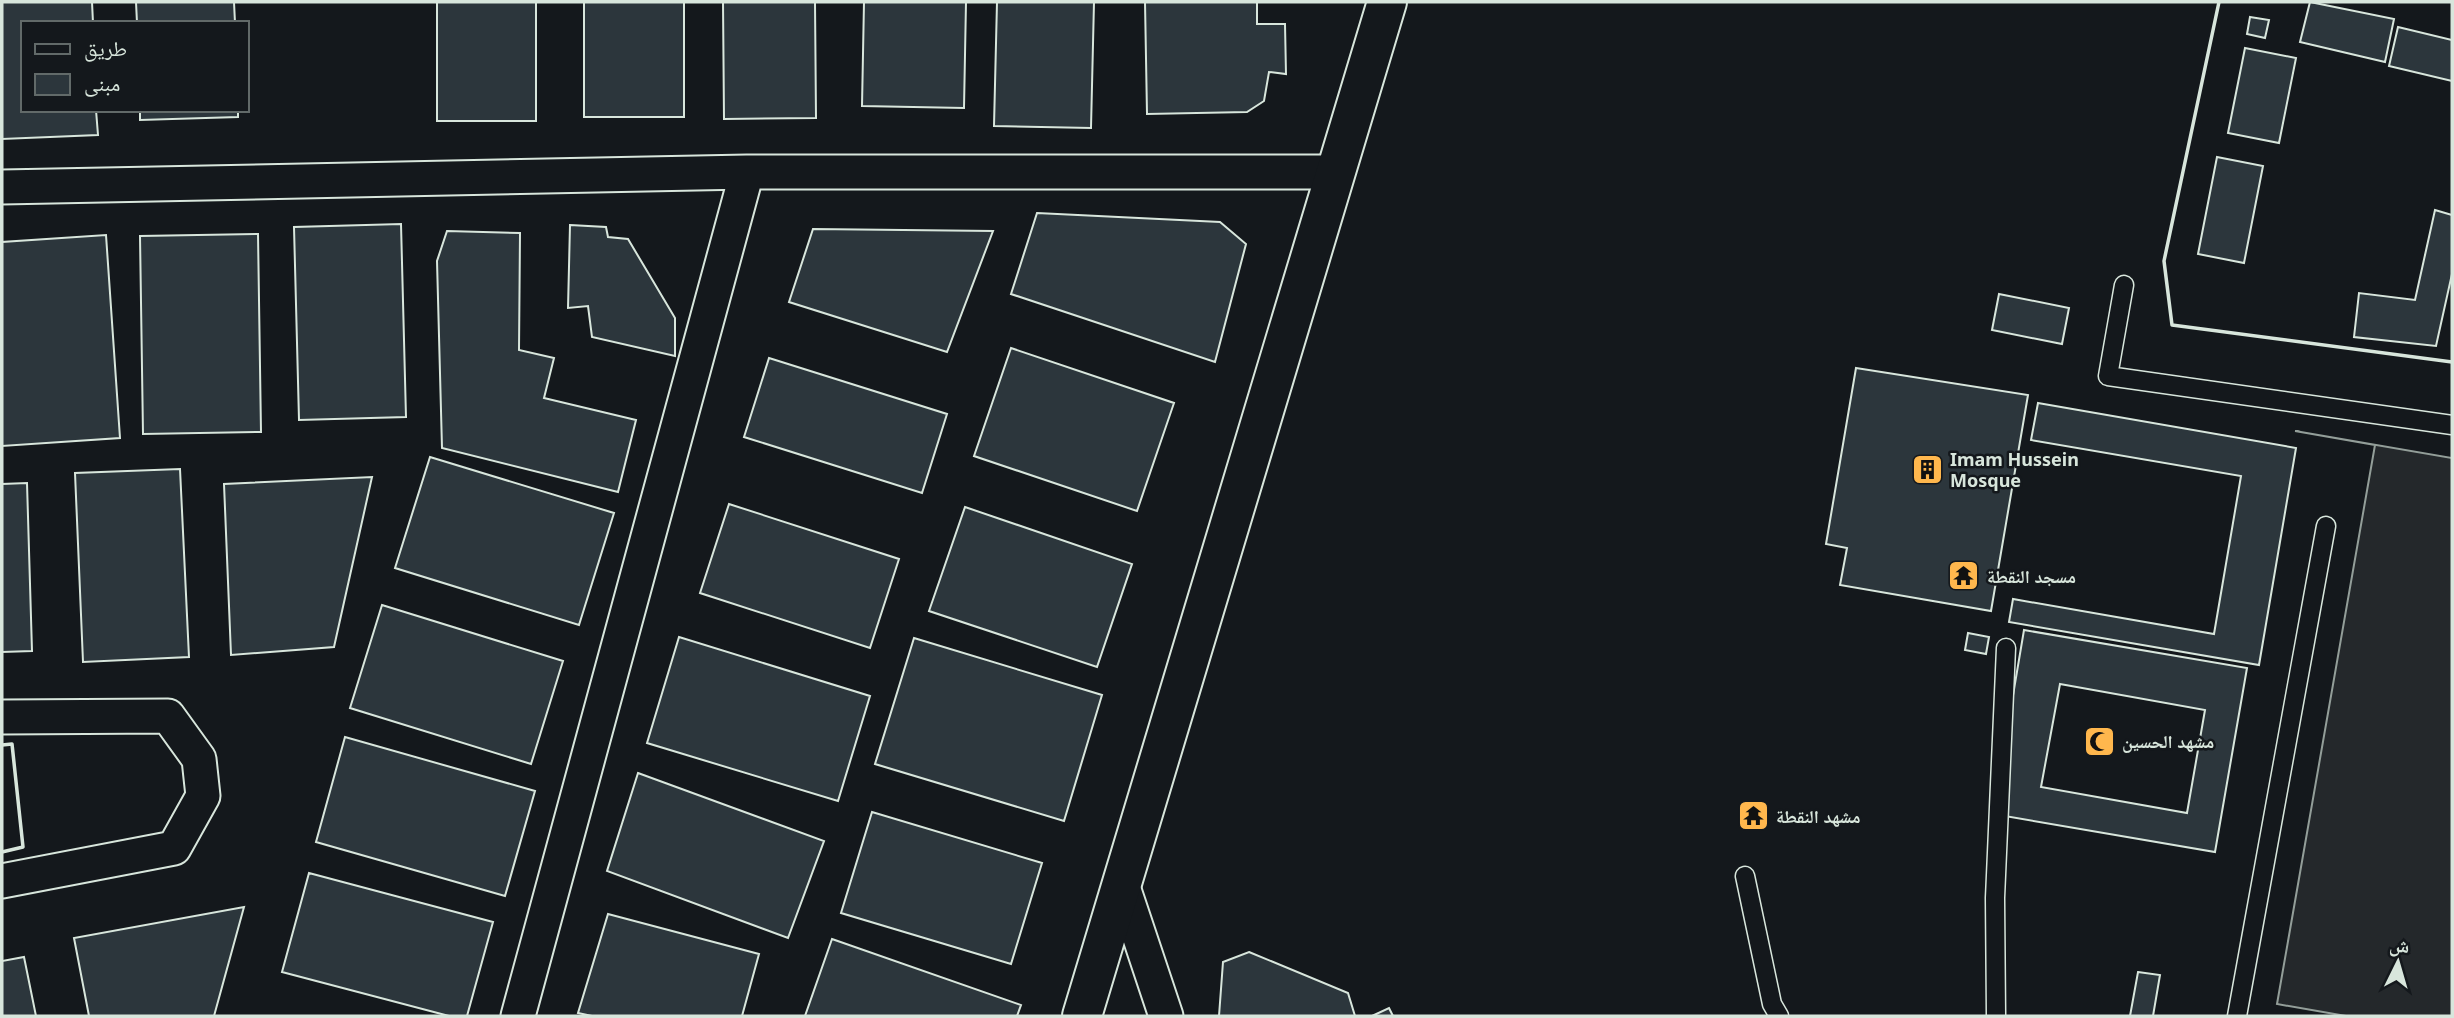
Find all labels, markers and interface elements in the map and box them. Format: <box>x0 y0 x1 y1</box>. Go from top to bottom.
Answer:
legend <box>21 21 248 112</box>
text: طريق <box>84 34 127 62</box>
text: مبنى <box>84 69 120 97</box>
place label: Imam Hussein Mosque <box>1950 447 2079 492</box>
building icon: Imam Hussein Mosque <box>1910 452 1944 486</box>
temple icon: مسجد النقطة <box>1947 559 1981 593</box>
place label: مسجد النقطة <box>1987 564 2076 588</box>
mosque icon: مشهد الحسين <box>2082 724 2116 758</box>
place label: مشهد الحسين <box>2122 729 2214 753</box>
temple icon: مشهد النقطة <box>1736 799 1770 833</box>
place label: مشهد النقطة <box>1776 804 1860 828</box>
north arrow <box>2363 927 2433 997</box>
text: ش <box>2388 931 2411 959</box>

